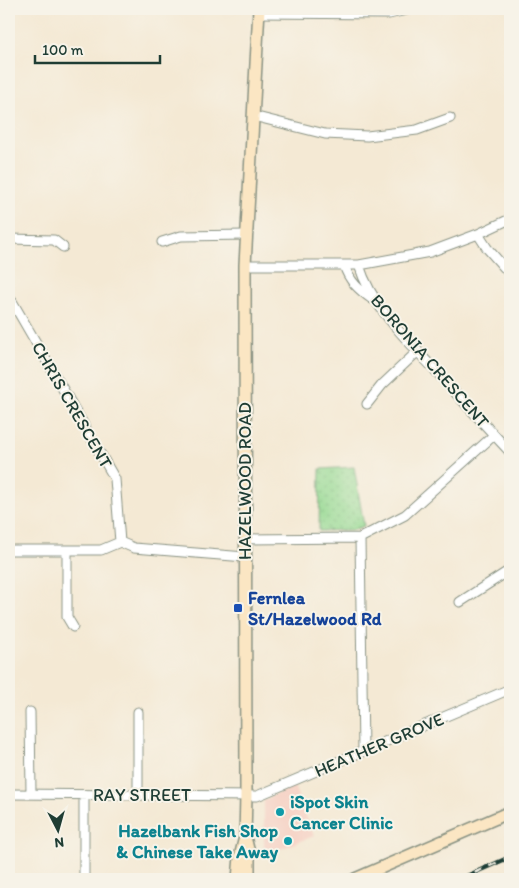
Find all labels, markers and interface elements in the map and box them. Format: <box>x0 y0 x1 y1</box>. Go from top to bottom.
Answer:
scale bar <box>35 32 160 64</box>
text: 100 m <box>42 41 84 59</box>
street label: BORONIA CRESCENT <box>366 290 494 432</box>
street label: CHRIS CRESCENT <box>27 338 117 472</box>
street label: HAZELWOOD ROAD <box>234 402 256 560</box>
place label: Fernlea St/Hazelwood Rd <box>248 587 382 630</box>
marker: Fernlea St/Hazelwood Rd <box>232 602 244 614</box>
street label: HEATHER GROVE <box>311 708 447 782</box>
street label: RAY STREET <box>93 784 191 806</box>
place label: iSpot Skin Cancer Clinic <box>290 791 393 834</box>
north arrow <box>32 806 82 856</box>
marker: iSpot Skin Cancer Clinic <box>274 806 286 818</box>
place label: Hazelbank Fish Shop & Chinese Take Away <box>116 820 278 863</box>
text: N <box>54 833 65 851</box>
marker: Hazelbank Fish Shop & Chinese Take Away <box>282 835 294 847</box>

